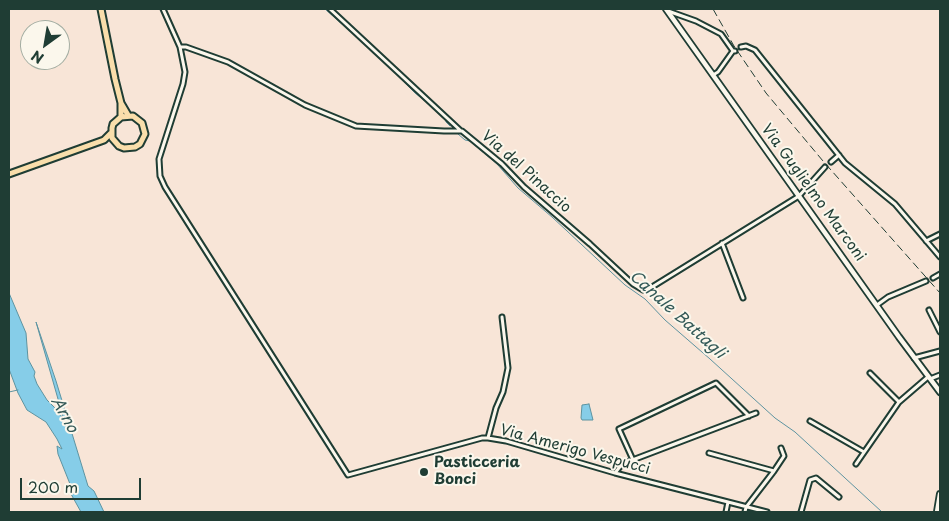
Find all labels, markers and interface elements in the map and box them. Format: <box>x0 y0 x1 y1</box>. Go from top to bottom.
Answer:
north arrow <box>20 20 70 70</box>
text: N <box>27 45 48 69</box>
street label: Via Guglielmo Marconi <box>757 121 869 265</box>
street label: Via del Pinaccio <box>478 127 574 217</box>
water label: Canale Battagli <box>625 267 729 363</box>
water label: Arno <box>46 394 82 436</box>
street label: Via Amerigo Vespucci <box>498 421 652 479</box>
place label: Pasticceria Bonci <box>434 454 520 489</box>
marker: Pasticceria Bonci <box>418 466 430 478</box>
scale bar <box>22 468 144 500</box>
text: 200 m <box>28 475 78 498</box>

